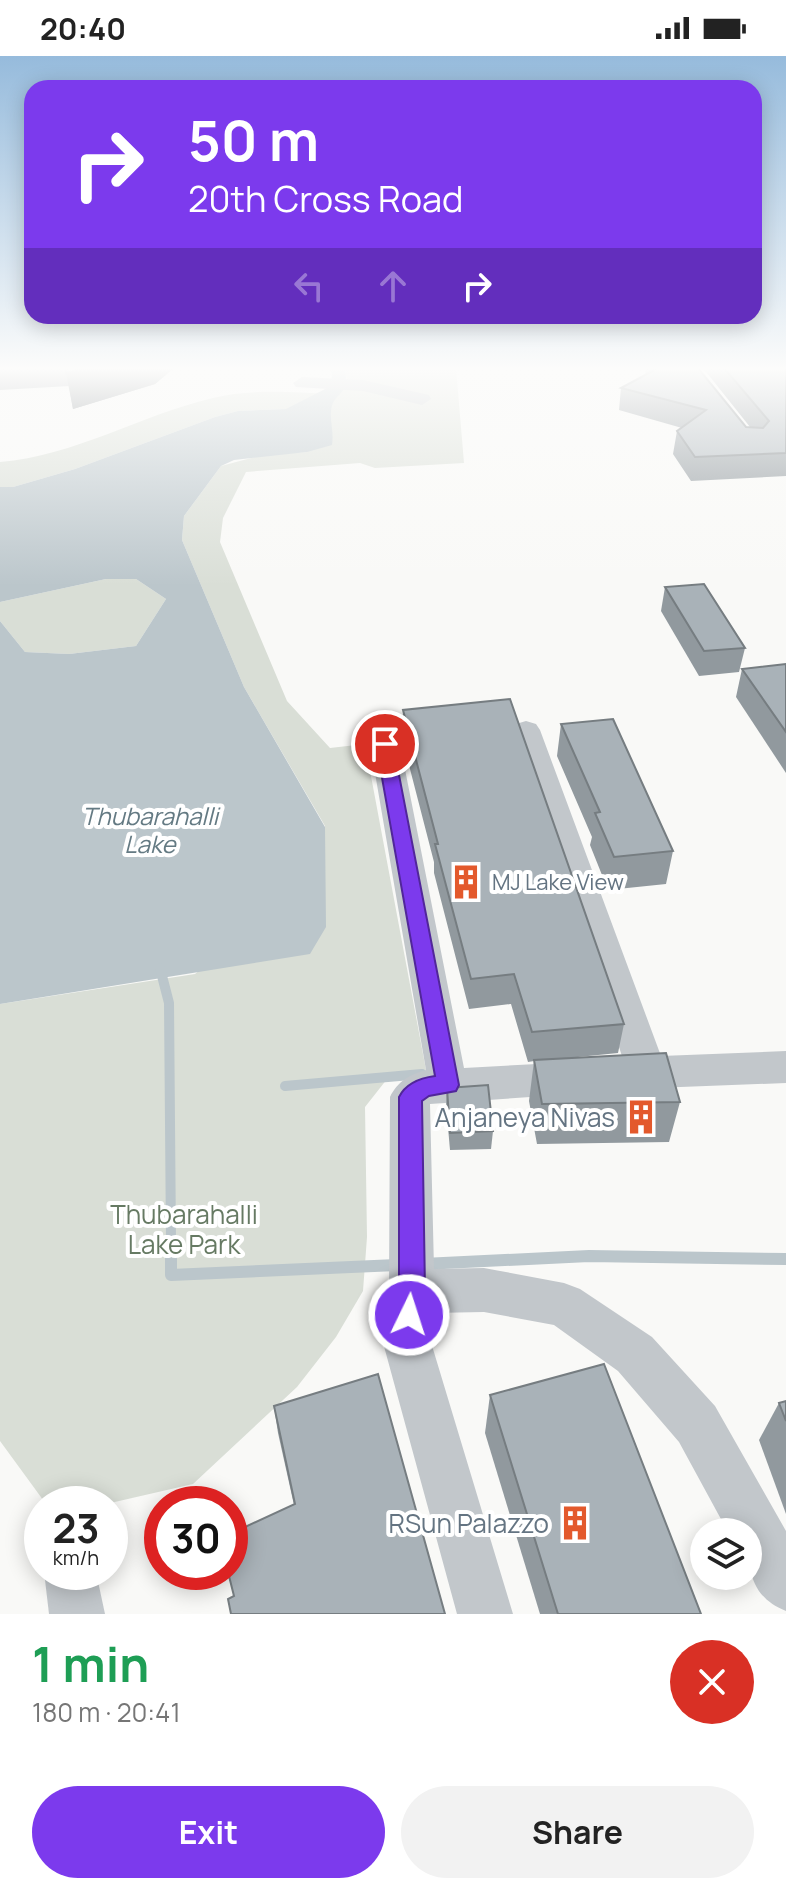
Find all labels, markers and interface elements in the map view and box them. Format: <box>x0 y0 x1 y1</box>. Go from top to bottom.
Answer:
text: 20:40 <box>40 8 126 49</box>
text: 50 m <box>188 101 319 178</box>
icon: right <box>56 112 160 216</box>
text: 20th Cross Road <box>188 174 463 223</box>
icon: left <box>287 264 331 308</box>
icon: ahead <box>371 264 415 308</box>
icon: right <box>455 264 499 308</box>
pin <box>351 710 419 778</box>
icon: arrive <box>363 722 407 766</box>
water label: Thubarahalli Lake <box>82 799 222 860</box>
building icon: MJ Lake View <box>447 863 485 901</box>
place label: MJ Lake View <box>492 867 624 897</box>
building icon: Anjaneya Nivas <box>622 1098 660 1136</box>
place label: Anjaneya Nivas <box>435 1099 615 1135</box>
park label: Thubarahalli Lake Park <box>110 1196 258 1262</box>
position arrow <box>367 1273 451 1357</box>
speed limit sign: 30 <box>144 1486 248 1590</box>
text: 23 <box>52 1500 100 1555</box>
building icon: RSun Palazzo <box>556 1504 594 1542</box>
place label: RSun Palazzo <box>389 1505 549 1541</box>
map controls <box>690 1518 762 1590</box>
button: layers <box>690 1518 762 1590</box>
text: km/h <box>53 1544 99 1571</box>
text: 1 min <box>32 1631 149 1696</box>
button: close <box>670 1640 754 1724</box>
text: 180 m · 20:41 <box>32 1694 181 1730</box>
button: Exit <box>32 1786 385 1878</box>
button: Share <box>401 1786 754 1878</box>

